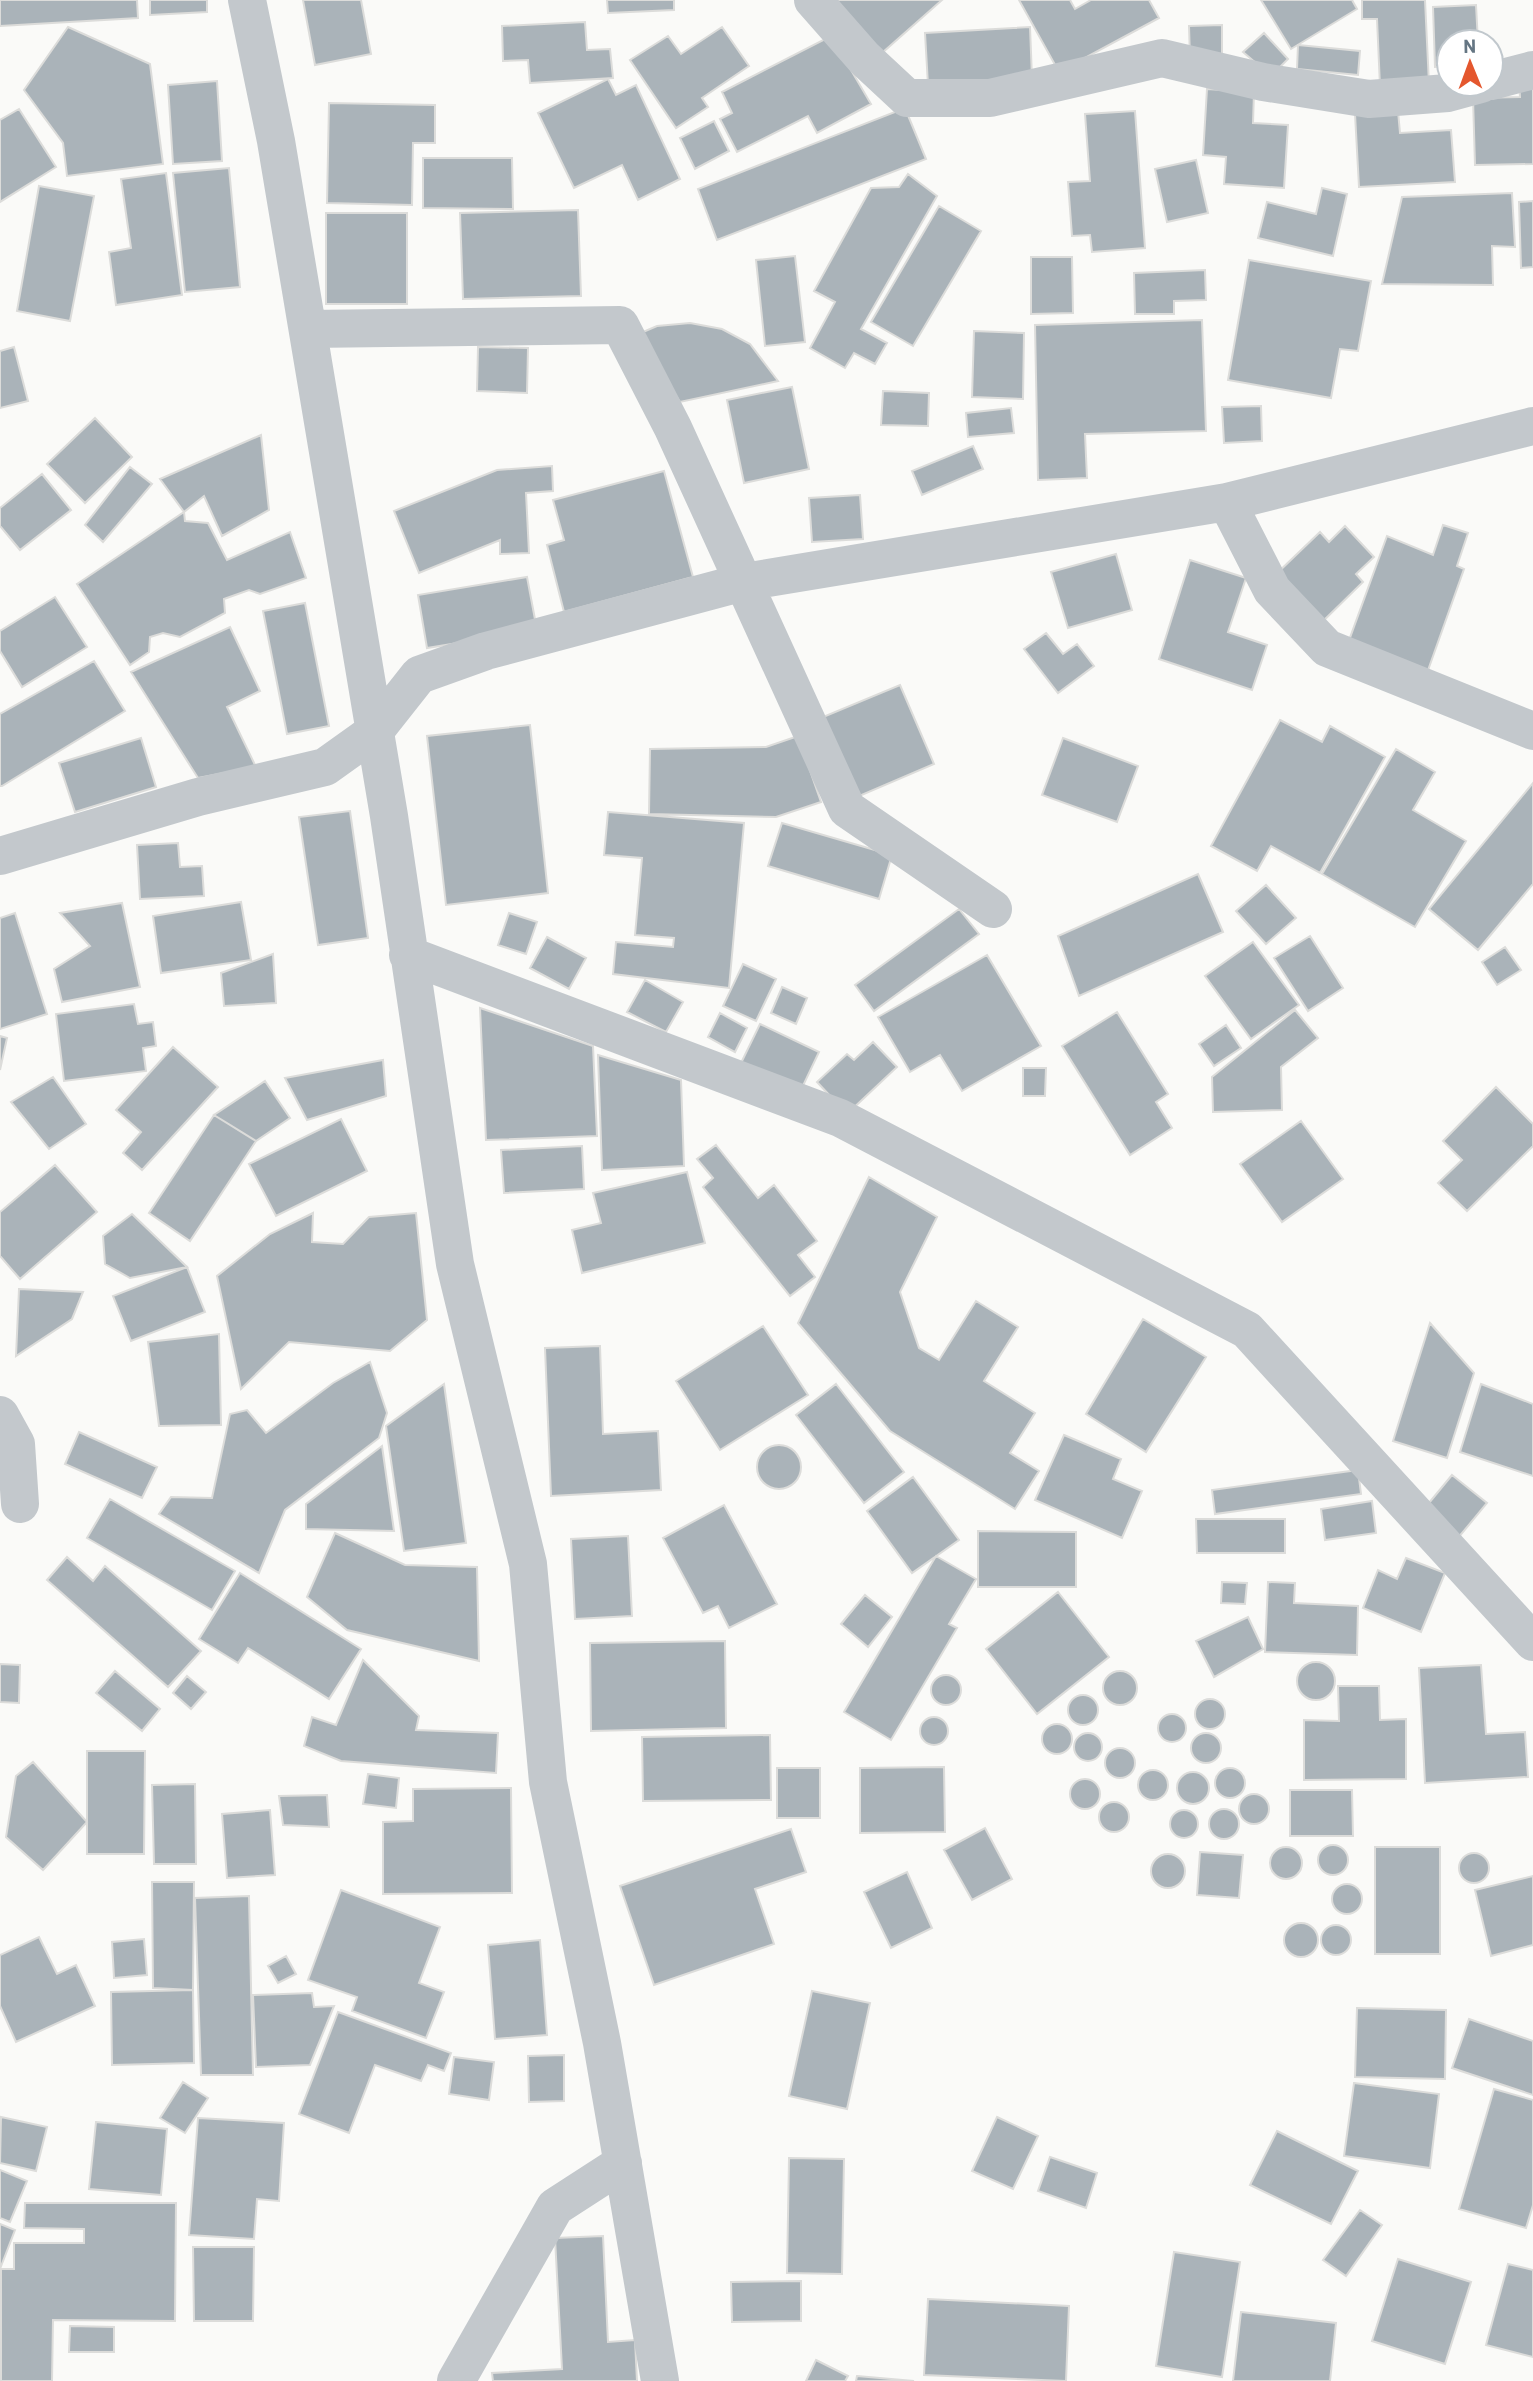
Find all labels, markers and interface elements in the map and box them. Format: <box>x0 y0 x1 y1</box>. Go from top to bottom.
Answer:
north arrow <box>1435 28 1505 98</box>
text: N <box>1463 34 1476 57</box>

